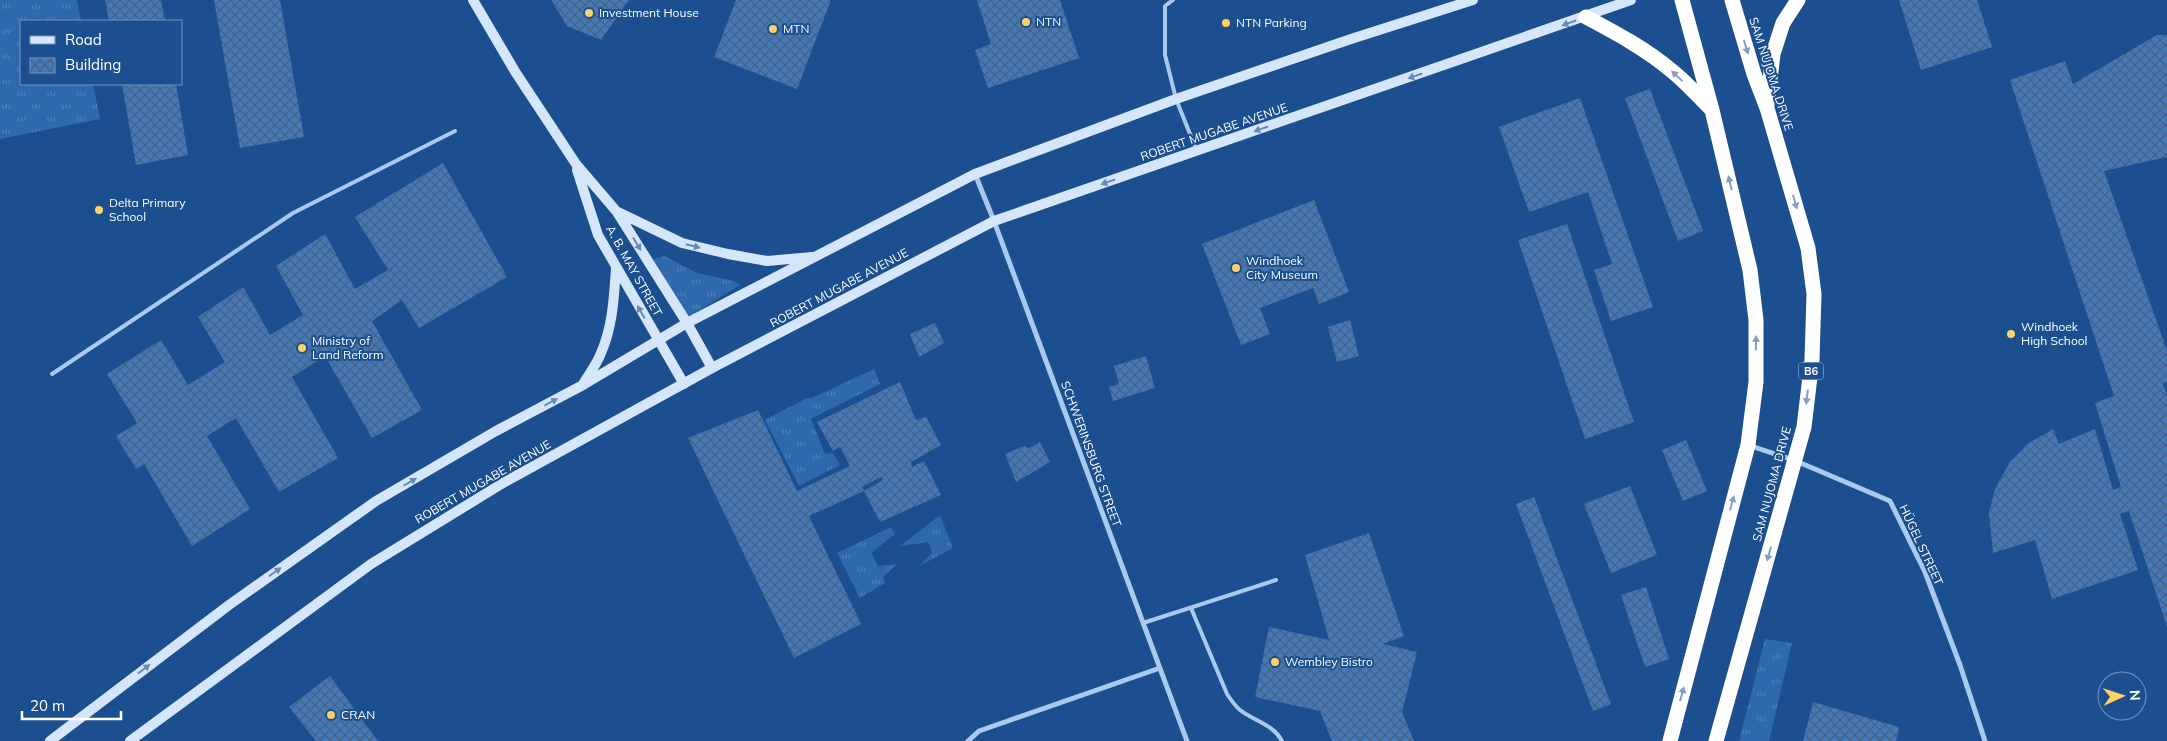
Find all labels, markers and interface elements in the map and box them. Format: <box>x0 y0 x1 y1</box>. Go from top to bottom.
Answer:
place label: Investment House <box>599 5 699 20</box>
marker: Investment House <box>583 7 595 19</box>
place label: NTN <box>1036 14 1061 29</box>
place label: NTN Parking <box>1236 15 1307 30</box>
street label: SAM NUJOMA DRIVE <box>1746 15 1797 132</box>
marker: NTN <box>1020 16 1032 28</box>
marker: NTN Parking <box>1220 17 1232 29</box>
legend <box>20 20 182 85</box>
one-way arrow <box>1561 20 1576 27</box>
place label: MTN <box>783 21 810 36</box>
marker: MTN <box>767 23 779 35</box>
text: Road <box>65 30 102 49</box>
one-way arrow <box>1743 39 1751 54</box>
text: Building <box>65 55 121 74</box>
one-way arrow <box>1672 70 1684 82</box>
one-way arrow <box>1407 72 1422 80</box>
street label: ROBERT MUGABE AVENUE <box>1138 99 1289 164</box>
one-way arrow <box>1254 126 1269 133</box>
one-way arrow <box>1726 176 1734 191</box>
one-way arrow <box>1100 179 1115 186</box>
one-way arrow <box>1791 194 1799 209</box>
place label: Delta Primary School <box>109 195 186 224</box>
marker: Delta Primary School <box>93 204 105 216</box>
street label: A. B. MAY STREET <box>603 223 666 320</box>
one-way arrow <box>633 237 642 250</box>
one-way arrow <box>686 242 701 250</box>
street label: ROBERT MUGABE AVENUE <box>767 245 911 330</box>
place label: Windhoek City Museum <box>1246 253 1318 282</box>
marker: Windhoek City Museum <box>1230 262 1242 274</box>
one-way arrow <box>637 305 646 318</box>
place label: Windhoek High School <box>2021 319 2087 348</box>
marker: Windhoek High School <box>2005 328 2017 340</box>
place label: Ministry of Land Reform <box>312 333 383 362</box>
one-way arrow <box>1752 335 1760 351</box>
marker: Ministry of Land Reform <box>296 342 308 354</box>
road number: B6 <box>1798 362 1824 380</box>
street label: SCHWERINSBURG STREET <box>1058 379 1125 530</box>
one-way arrow <box>1803 389 1811 405</box>
one-way arrow <box>544 398 558 406</box>
street label: SAM NUJOMA DRIVE <box>1749 425 1794 543</box>
street label: ROBERT MUGABE AVENUE <box>412 436 553 527</box>
one-way arrow <box>403 477 416 486</box>
one-way arrow <box>1729 495 1737 510</box>
street label: HÜGEL STREET <box>1896 502 1947 588</box>
one-way arrow <box>1764 547 1772 562</box>
one-way arrow <box>268 567 282 577</box>
place label: Wembley Bistro <box>1285 654 1373 669</box>
marker: Wembley Bistro <box>1269 656 1281 668</box>
one-way arrow <box>137 664 151 674</box>
north arrow <box>2097 671 2147 721</box>
one-way arrow <box>1678 686 1686 701</box>
scale bar <box>22 688 121 720</box>
text: N <box>2126 690 2144 701</box>
text: 20 m <box>30 696 65 715</box>
place label: CRAN <box>341 707 375 722</box>
marker: CRAN <box>325 709 337 721</box>

